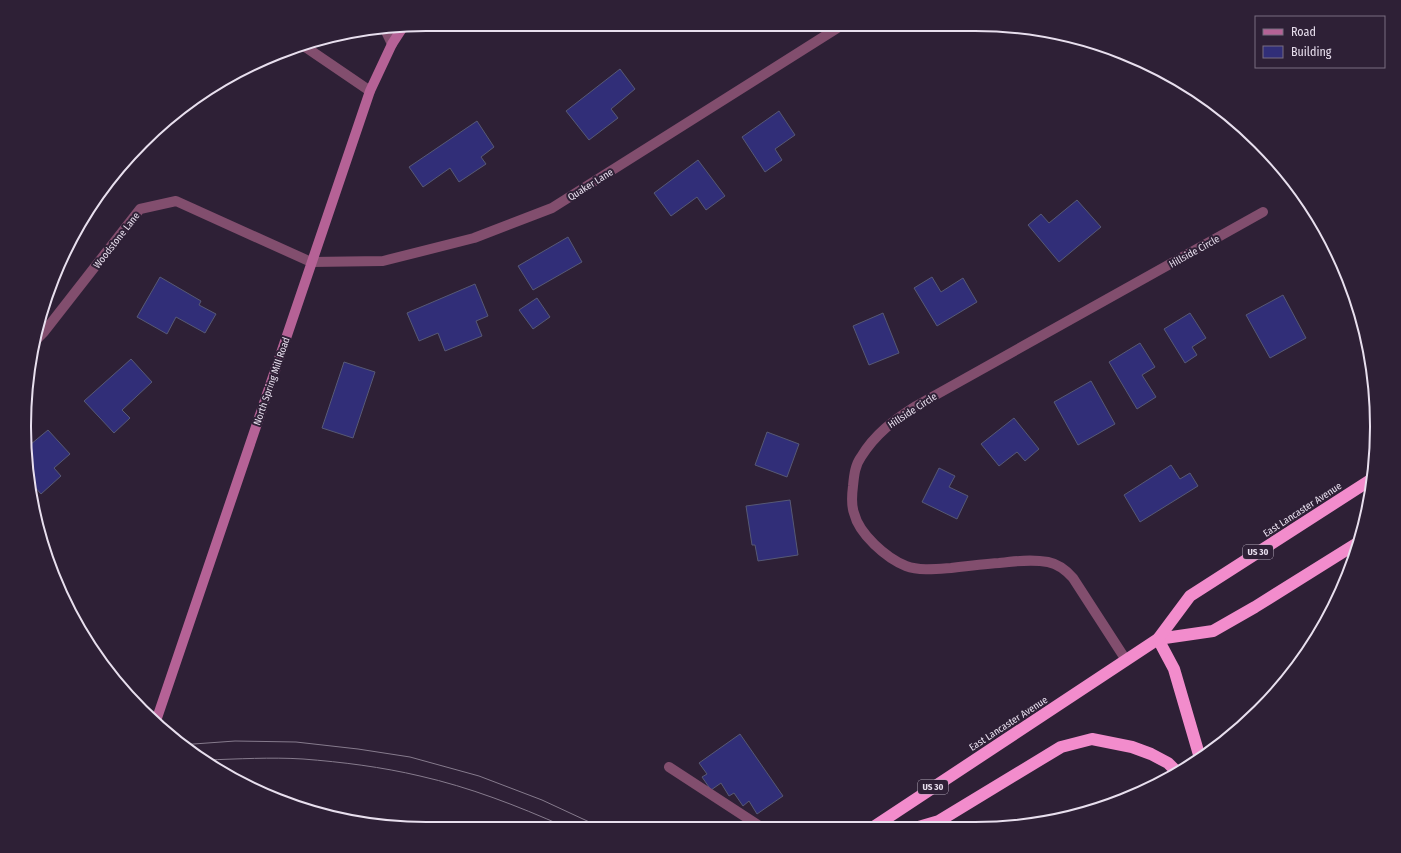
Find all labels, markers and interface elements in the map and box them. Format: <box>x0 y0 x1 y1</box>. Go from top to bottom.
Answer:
legend <box>1255 16 1385 68</box>
text: Road <box>1291 25 1316 39</box>
text: Building <box>1291 45 1332 59</box>
street label: Quaker Lane <box>566 166 615 204</box>
street label: Woodstone Lane <box>91 210 142 271</box>
street label: Hillside Circle <box>1167 233 1222 271</box>
street label: North Spring Mill Road <box>251 336 293 427</box>
street label: Hillside Circle <box>886 391 939 431</box>
street label: East Lancaster Avenue <box>1261 480 1344 540</box>
road number: US 30 <box>1243 545 1273 559</box>
street label: East Lancaster Avenue <box>967 694 1050 754</box>
road number: US 30 <box>918 780 948 794</box>

